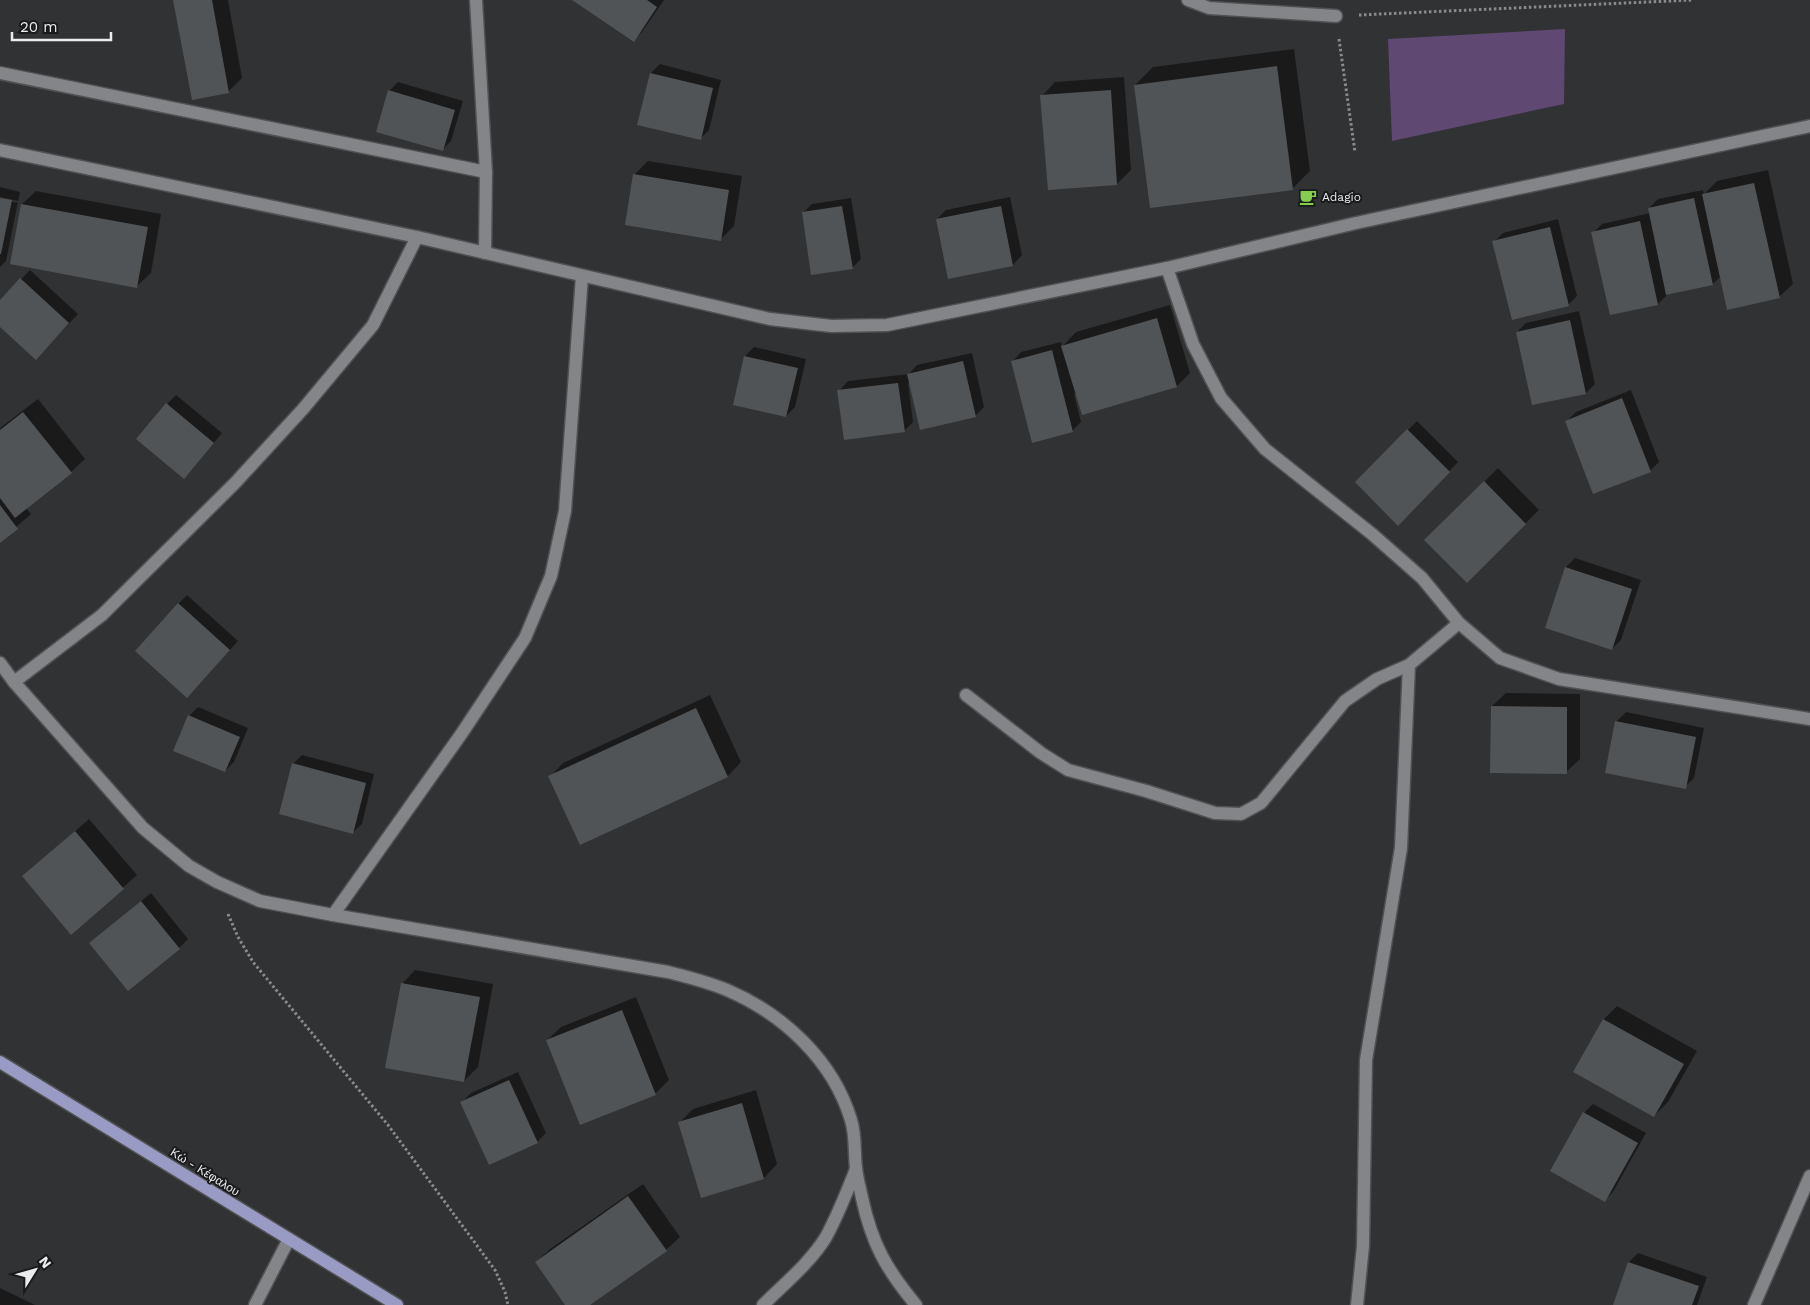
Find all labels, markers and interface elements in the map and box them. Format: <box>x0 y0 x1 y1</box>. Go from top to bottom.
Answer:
scale bar <box>12 10 111 42</box>
text: 20 m <box>20 18 58 36</box>
cafe icon: Adagio <box>1298 187 1318 207</box>
place label: Adagio <box>1322 190 1361 204</box>
street label: Κώ - Κέφαλου <box>168 1145 242 1199</box>
north arrow <box>10 1245 60 1295</box>
text: N <box>36 1253 55 1271</box>

